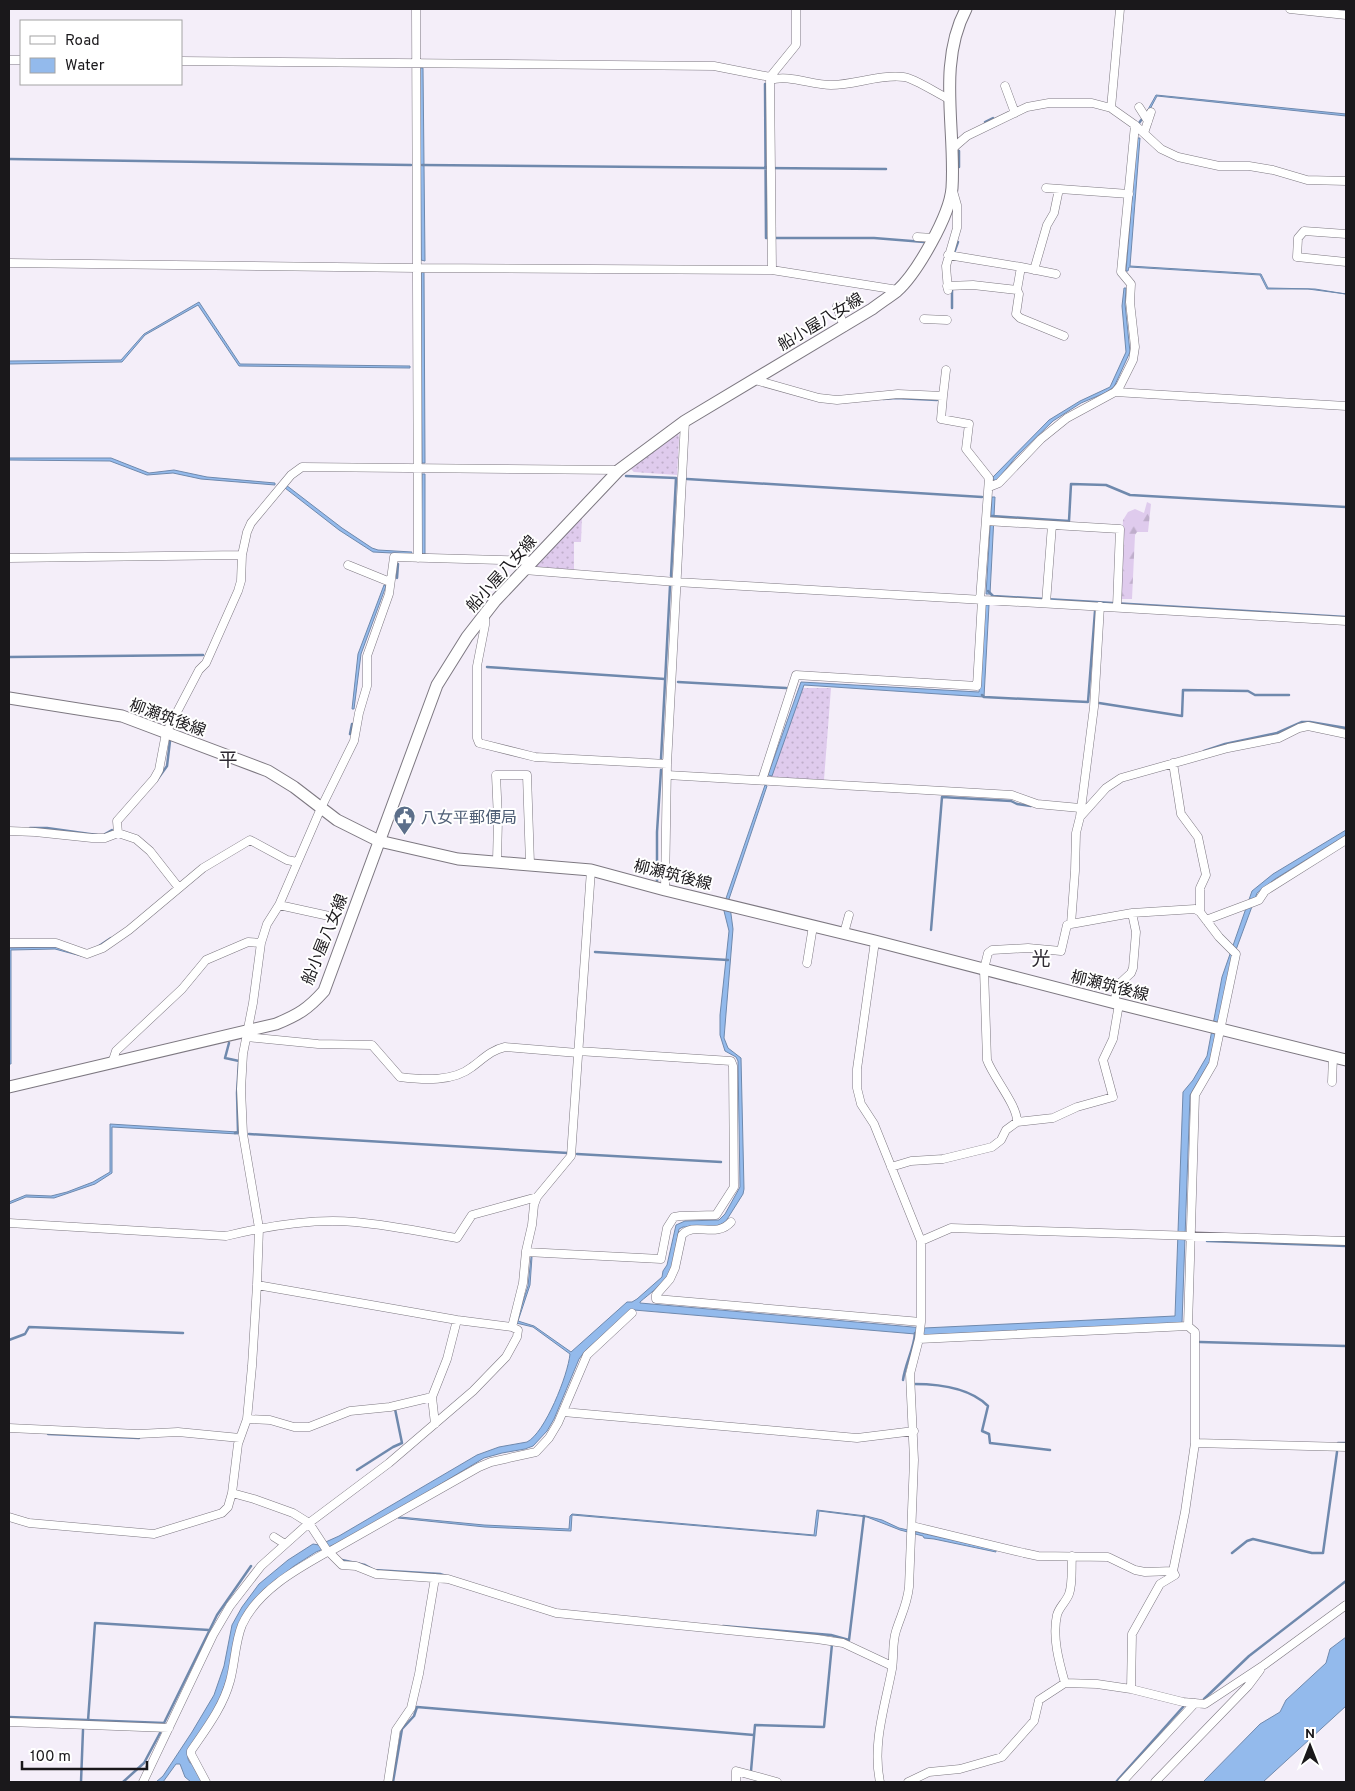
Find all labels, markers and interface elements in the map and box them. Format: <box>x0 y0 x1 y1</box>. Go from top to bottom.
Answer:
legend <box>20 20 182 85</box>
text: Road <box>65 32 100 51</box>
text: Water <box>65 57 105 76</box>
street label: 船小屋八女線 <box>775 289 867 356</box>
street label: 船小屋八女線 <box>463 532 542 617</box>
street label: 柳瀬筑後線 <box>126 696 208 742</box>
district label: 平 <box>218 749 238 773</box>
public building icon: 八女平郵便局 <box>393 805 417 836</box>
place label: 八女平郵便局 <box>421 809 517 829</box>
street label: 柳瀬筑後線 <box>631 857 714 895</box>
street label: 船小屋八女線 <box>299 891 353 988</box>
district label: 光 <box>1031 948 1051 972</box>
street label: 柳瀬筑後線 <box>1068 968 1151 1006</box>
north arrow <box>1285 1721 1335 1771</box>
text: N <box>1305 1726 1315 1743</box>
scale bar <box>22 1738 148 1770</box>
text: 100 m <box>30 1748 71 1767</box>

